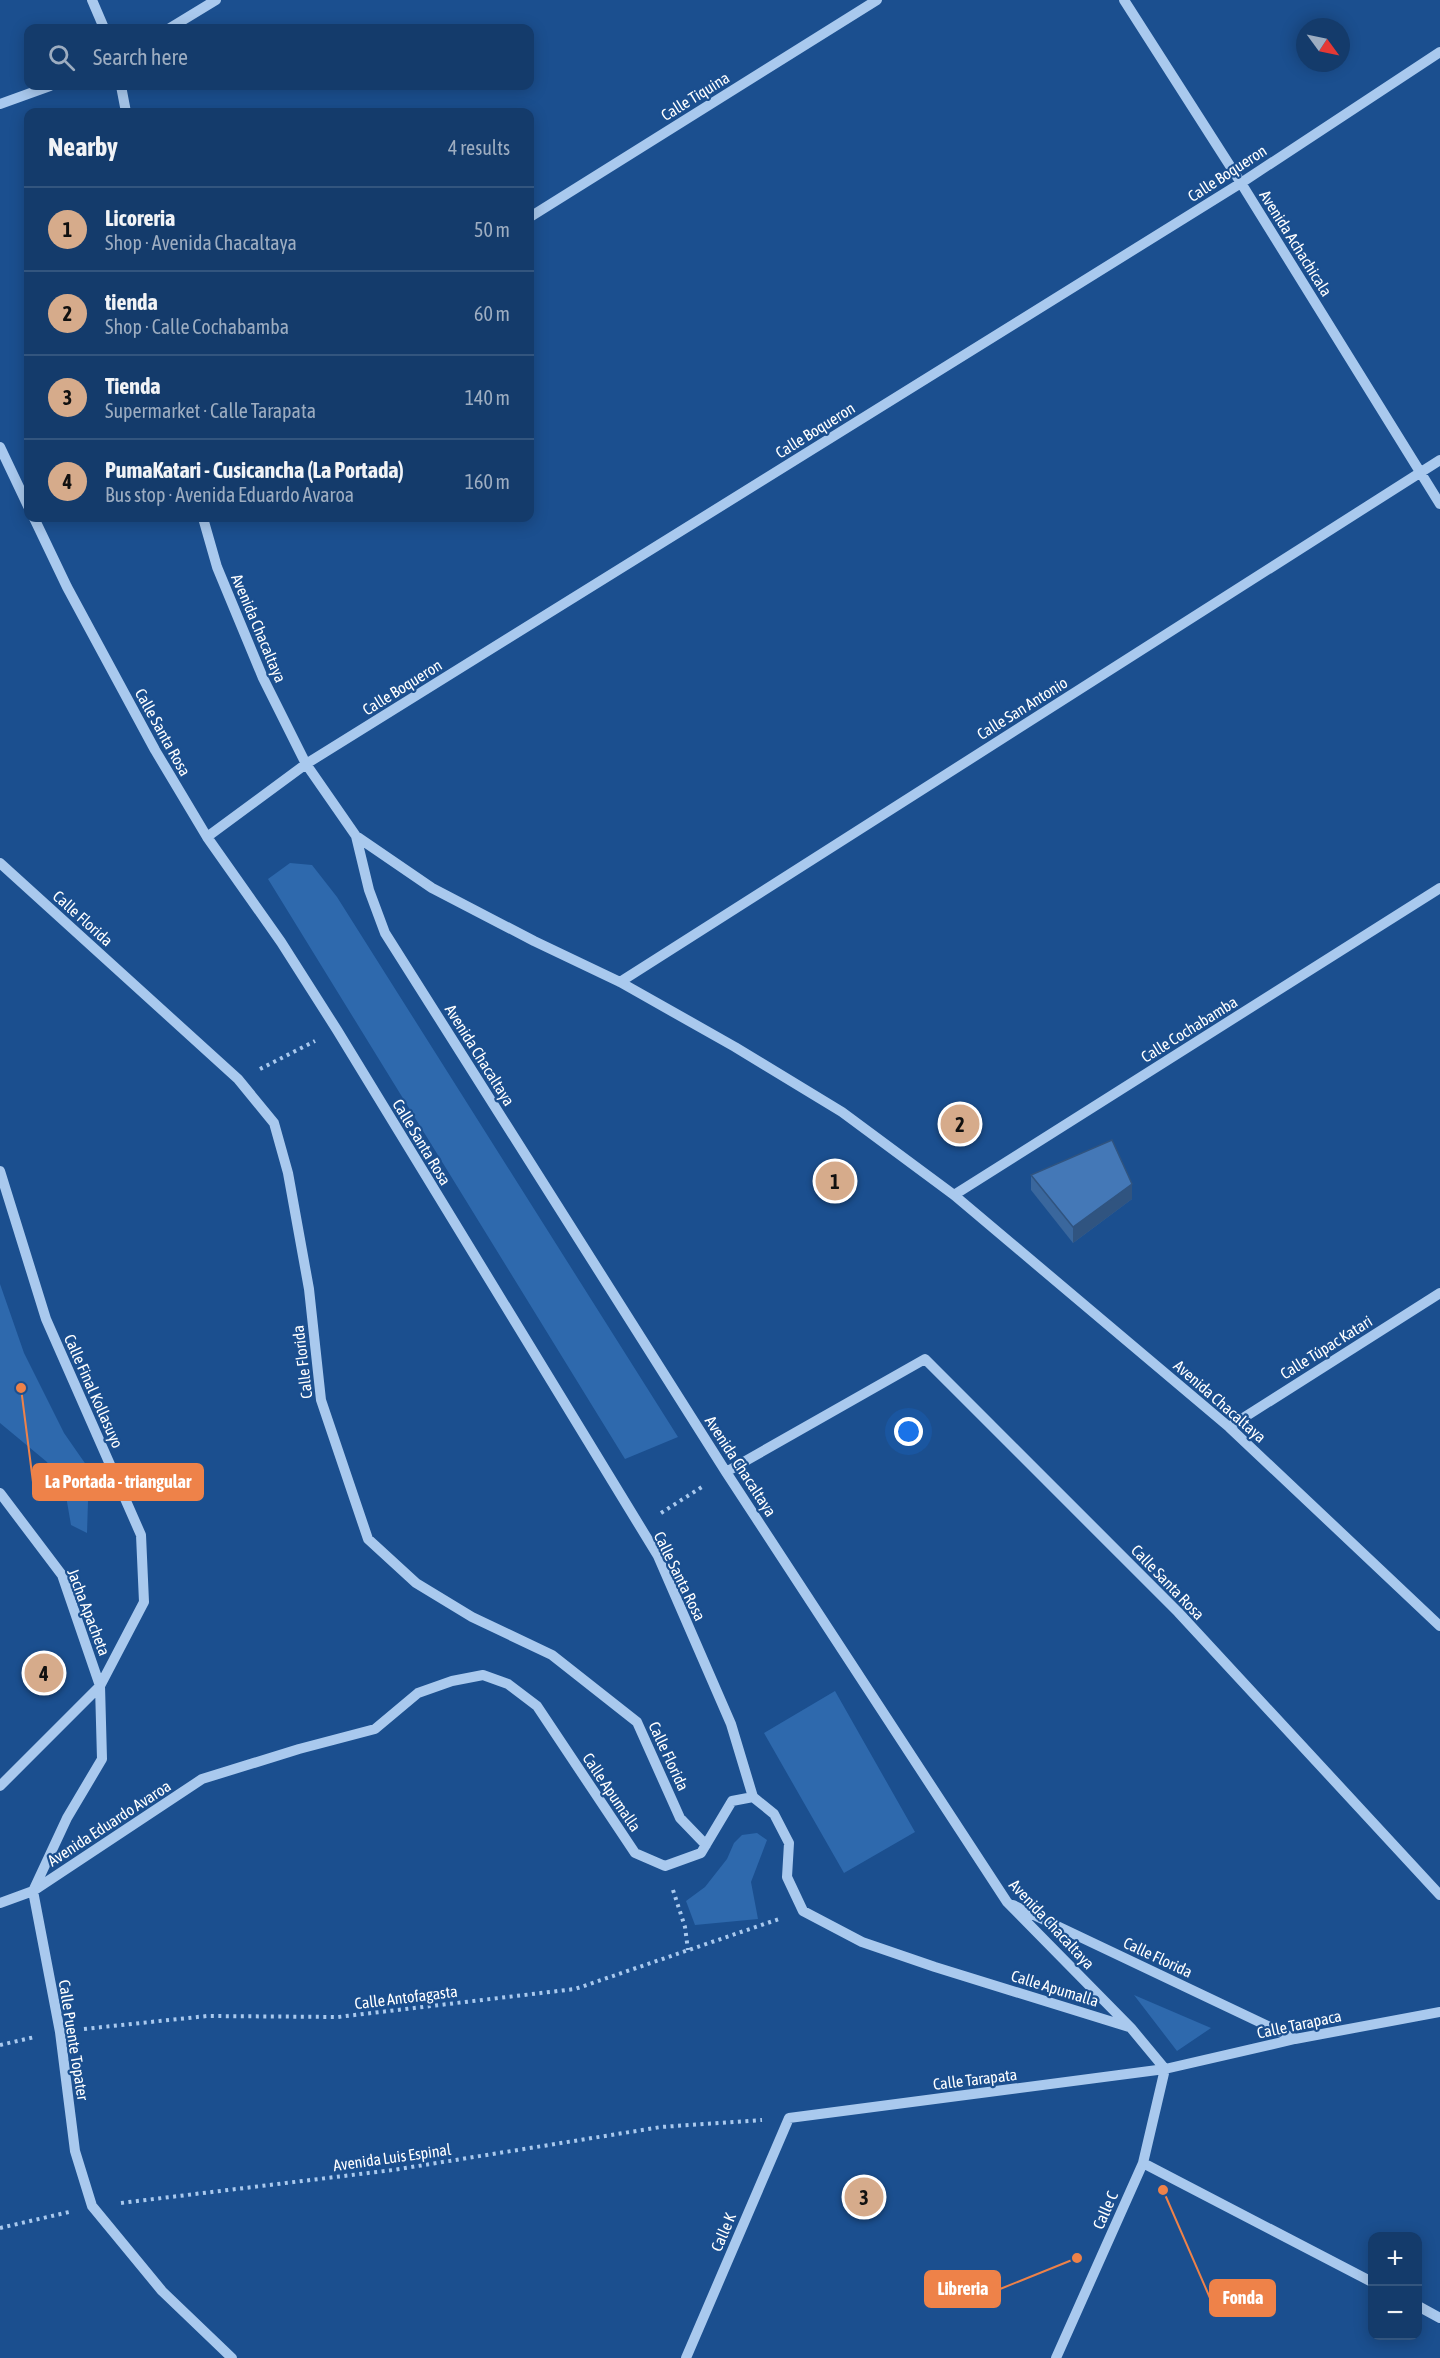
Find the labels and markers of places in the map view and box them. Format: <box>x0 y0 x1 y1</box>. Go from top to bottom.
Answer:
pin: 2 <box>940 1102 980 1146</box>
pin: 1 <box>816 1158 854 1204</box>
callout: La Portada - triangular <box>33 1464 203 1500</box>
pin: 4 <box>24 1650 63 1696</box>
pin: 3 <box>844 2174 884 2220</box>
callout: Libreria <box>925 2271 1000 2307</box>
callout: Fonda <box>1210 2280 1275 2316</box>

